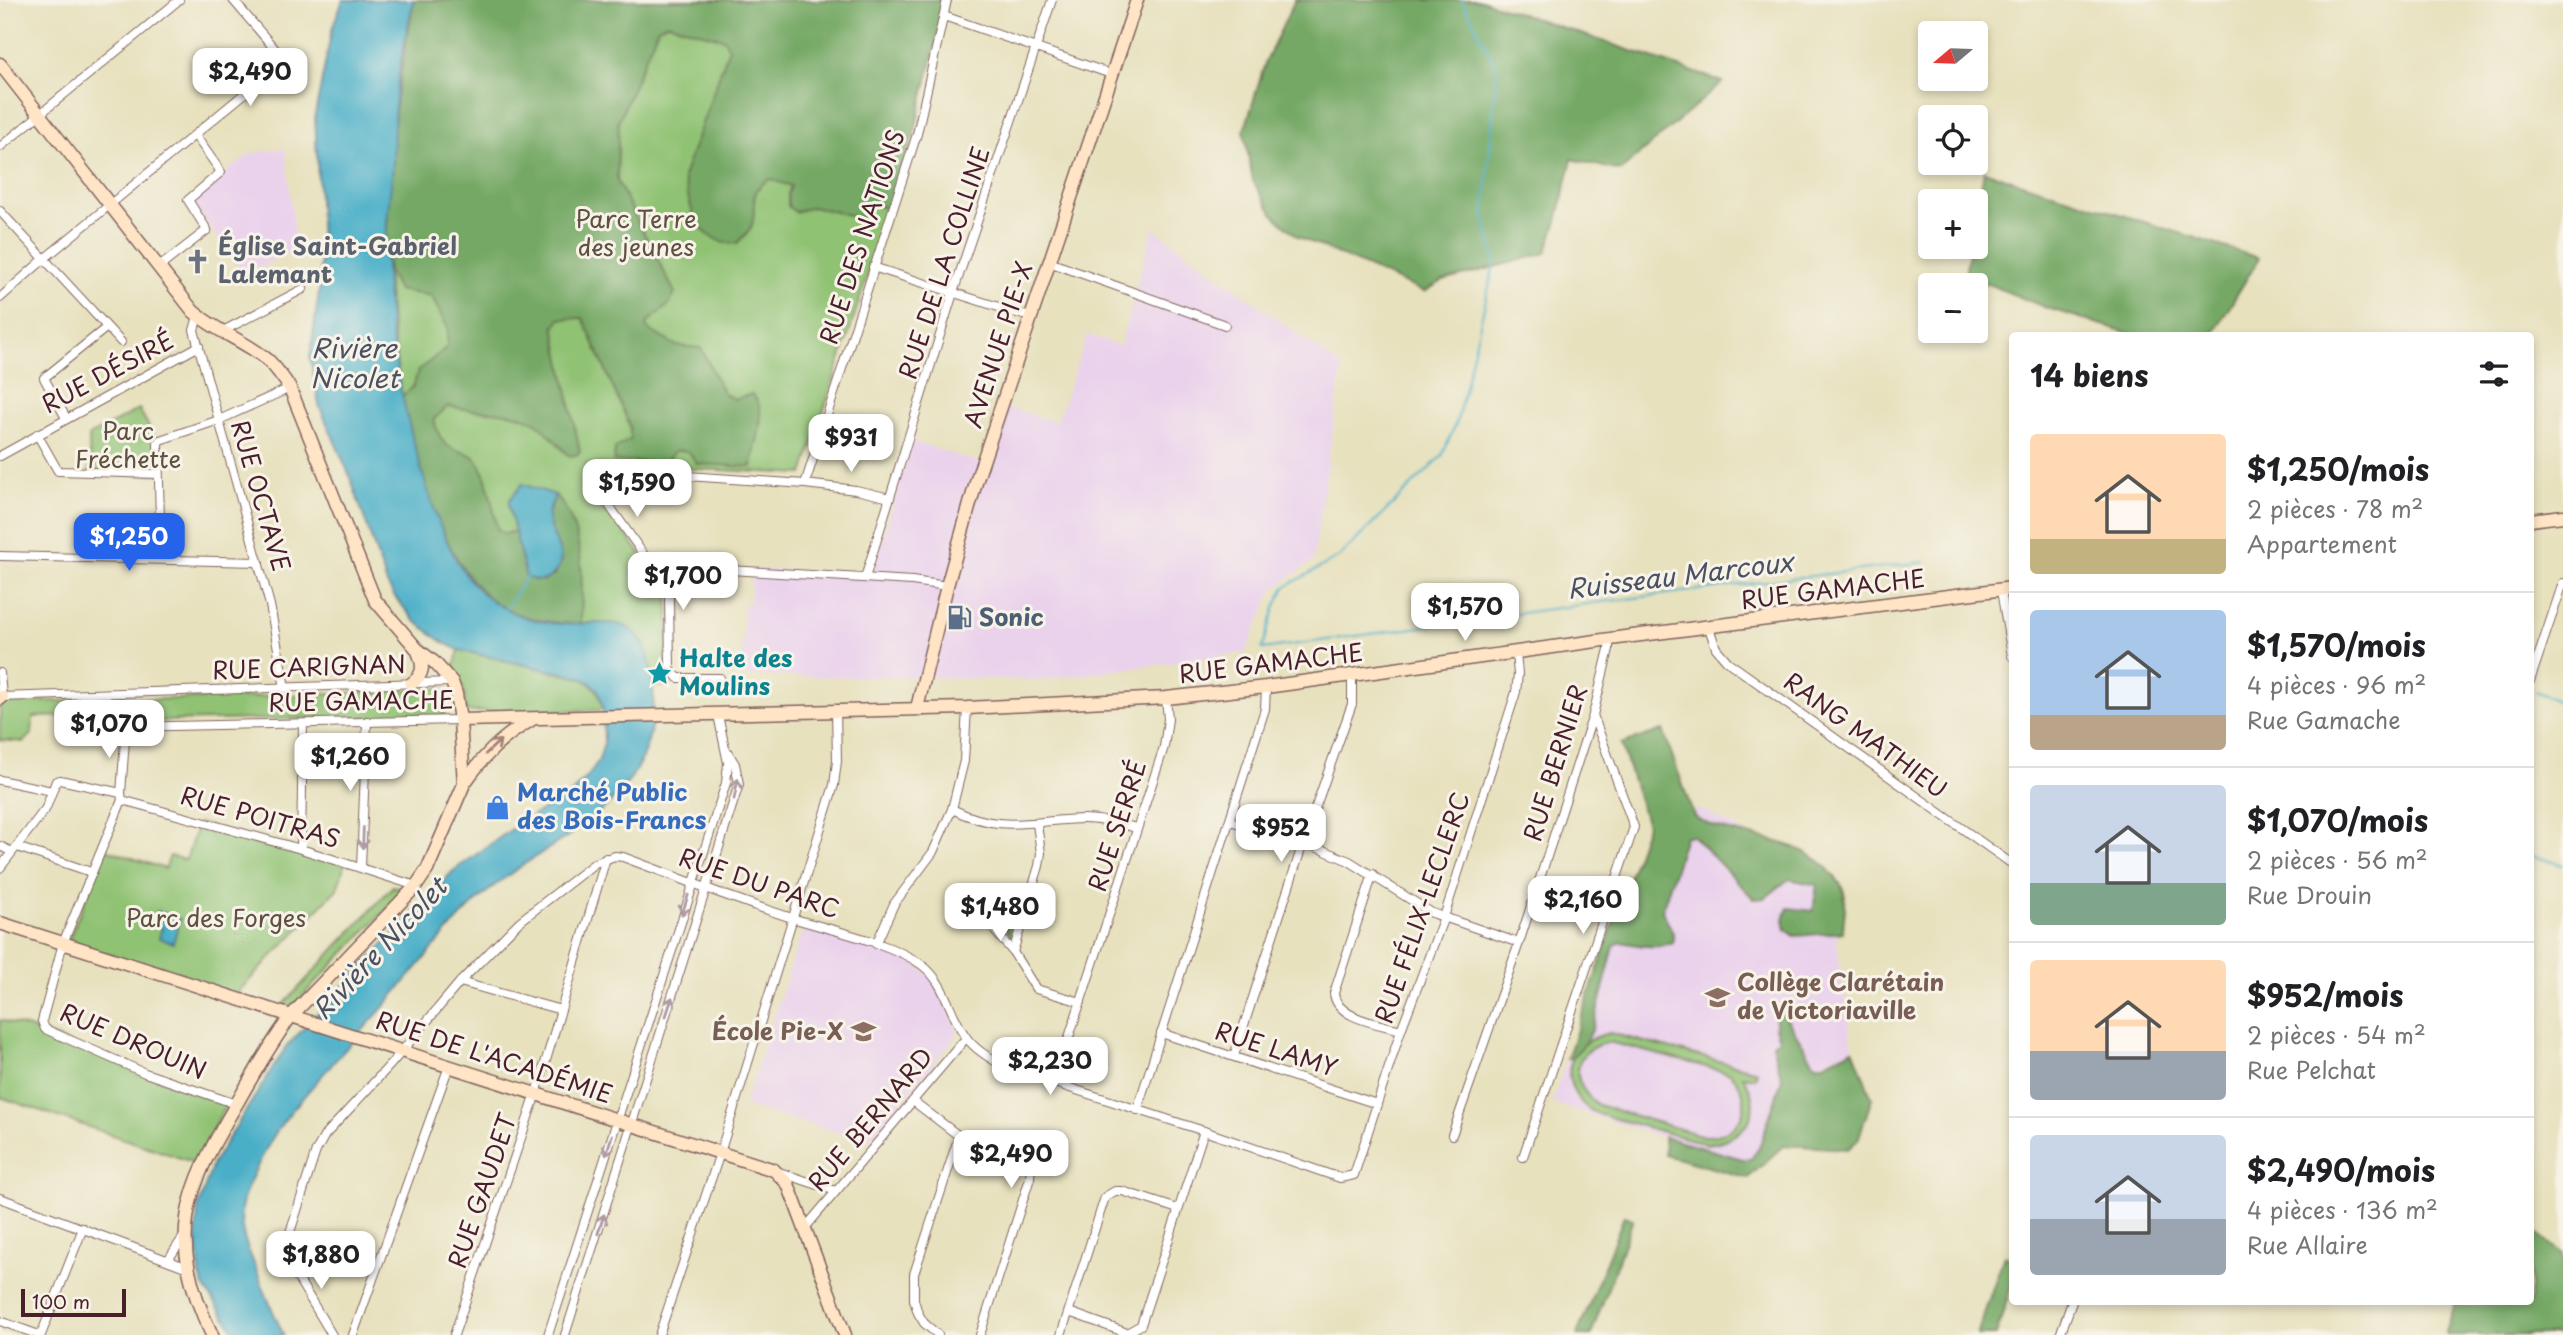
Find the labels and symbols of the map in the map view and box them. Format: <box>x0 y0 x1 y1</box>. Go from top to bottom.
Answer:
north arrow <box>1918 21 1988 91</box>
pin: $2,490 <box>193 48 307 108</box>
street label: RUE DES NATIONS <box>809 124 913 348</box>
street label: RUE DE LA COLLINE <box>888 141 998 383</box>
park label: Parc Terre des jeunes <box>575 200 697 264</box>
place label: Église Saint-Gabriel Lalemant <box>218 227 457 291</box>
church icon: Église Saint-Gabriel Lalemant <box>184 247 212 275</box>
street label: AVENUE PIE-X <box>953 257 1041 432</box>
street label: RUE DÉSIRÉ <box>35 321 179 421</box>
water label: Rivière Nicolet <box>309 328 402 397</box>
park label: Parc Fréchette <box>75 412 181 476</box>
pin: $931 <box>810 414 892 474</box>
street label: RUE OCTAVE <box>223 415 301 575</box>
pin: $1,590 <box>580 460 694 519</box>
pin: $1,250 <box>72 514 186 573</box>
water label: Ruisseau Marcoux <box>1565 541 1798 608</box>
pin: $1,700 <box>626 552 740 612</box>
street label: RUE GAMACHE <box>1739 559 1927 617</box>
pin: $1,570 <box>1408 584 1522 643</box>
place label: Sonic <box>979 598 1044 634</box>
fuel station icon: Sonic <box>945 604 973 632</box>
street label: RUE GAMACHE <box>1177 633 1365 691</box>
place label: Halte des Moulins <box>679 639 793 703</box>
street label: RUE CARIGNAN <box>212 645 406 687</box>
place icon: Halte des Moulins <box>645 659 673 687</box>
street label: RANG MATHIEU <box>1777 663 1955 806</box>
street label: RUE GAMACHE <box>268 680 454 720</box>
street label: RUE BERNIER <box>1513 680 1595 845</box>
pin: $1,070 <box>52 700 166 760</box>
pin: $1,260 <box>293 734 407 793</box>
one-way arrow <box>484 739 501 756</box>
street label: RUE SERRÉ <box>1078 755 1154 896</box>
place label: Marché Public des Bois-Francs <box>517 773 707 837</box>
street label: RUE POITRAS <box>176 776 345 856</box>
one-way arrow <box>731 779 744 801</box>
street label: RUE FÉLIX-LECLERC <box>1365 787 1478 1028</box>
shop icon: Marché Public des Bois-Francs <box>483 793 511 821</box>
pin: $952 <box>1240 804 1322 864</box>
one-way arrow <box>356 826 369 849</box>
street label: RUE DU PARC <box>674 838 845 926</box>
water label: Rivière Nicolet <box>303 866 457 1028</box>
pin: $2,160 <box>1526 876 1640 936</box>
pin: $1,480 <box>943 884 1057 943</box>
one-way arrow <box>678 894 691 916</box>
park label: Parc des Forges <box>126 899 306 935</box>
place label: Collège Clarétain de Victoriaville <box>1737 963 1944 1027</box>
school or university icon: Collège Clarétain de Victoriaville <box>1703 983 1731 1011</box>
street label: RUE DROUIN <box>55 993 213 1087</box>
one-way arrow <box>664 996 677 1018</box>
street label: RUE DE L'ACADÉMIE <box>372 1001 618 1111</box>
street label: RUE LAMY <box>1211 1011 1343 1085</box>
place label: École Pie-X <box>712 1012 844 1048</box>
school or university icon: École Pie-X <box>849 1018 877 1046</box>
pin: $2,230 <box>993 1038 1107 1097</box>
street label: RUE BERNARD <box>798 1039 940 1199</box>
street label: RUE GAUDET <box>438 1107 525 1273</box>
pin: $2,490 <box>954 1130 1068 1190</box>
one-way arrow <box>601 1134 614 1156</box>
one-way arrow <box>596 1213 608 1235</box>
pin: $1,880 <box>264 1232 378 1291</box>
scale bar <box>21 1286 126 1318</box>

